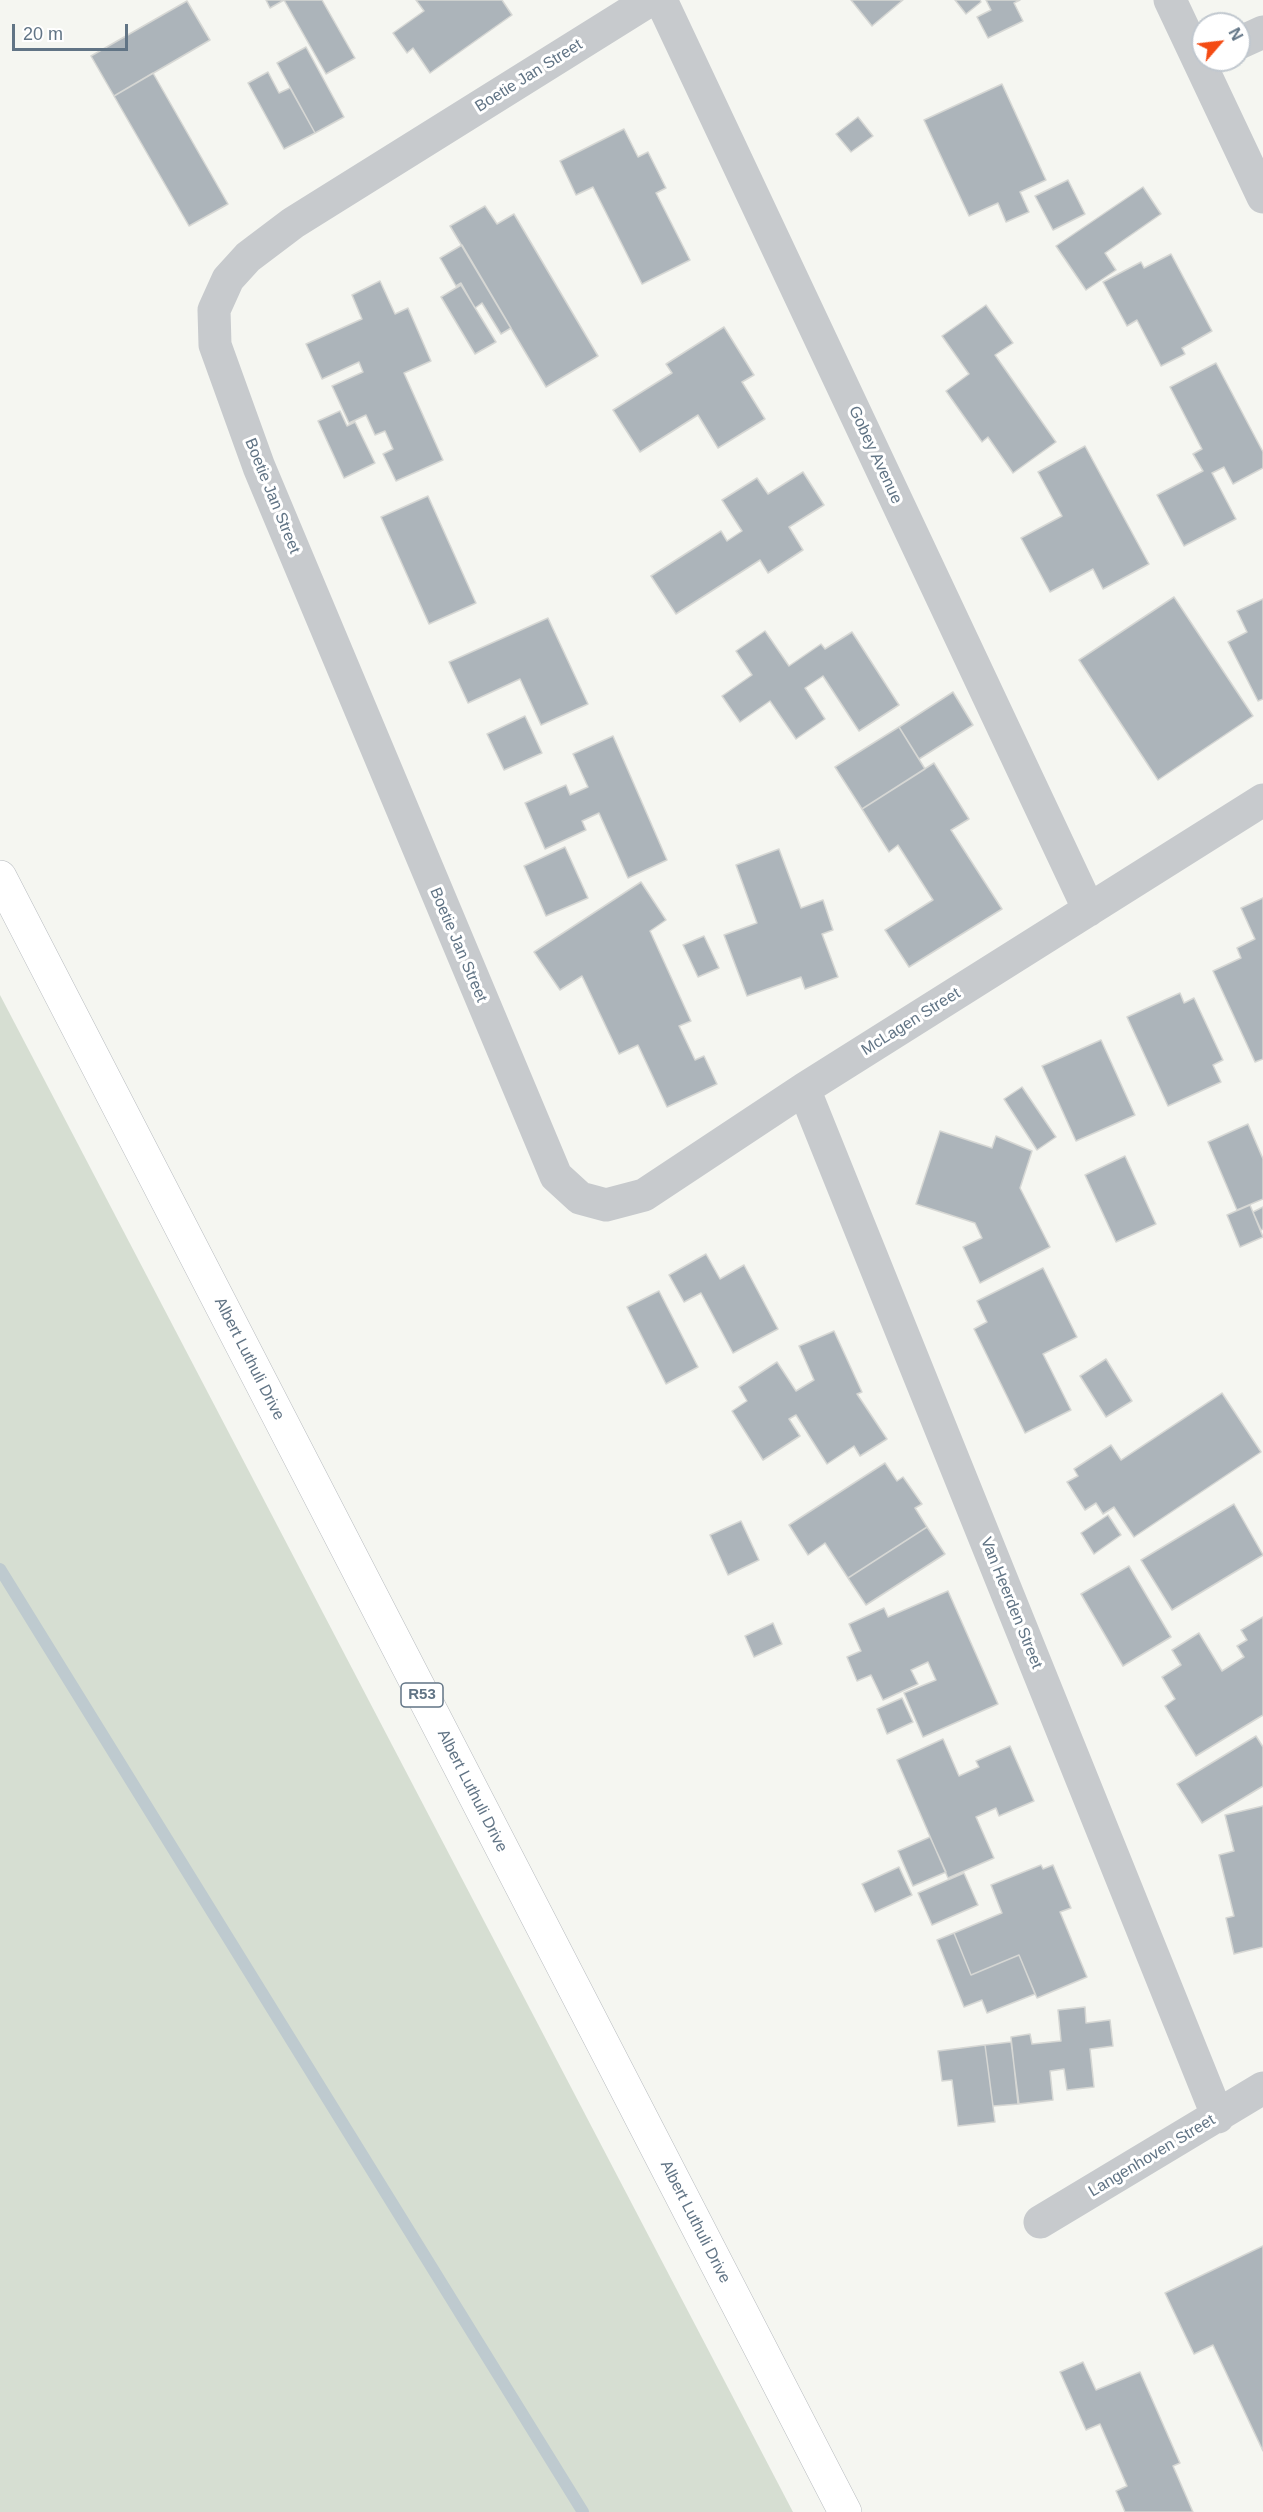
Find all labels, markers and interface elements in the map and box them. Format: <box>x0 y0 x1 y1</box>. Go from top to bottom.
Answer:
scale bar <box>15 12 130 50</box>
north arrow <box>1191 12 1251 72</box>
text: 20 m <box>23 24 63 44</box>
text: N <box>1225 25 1246 43</box>
street label: Boetie Jan Street <box>472 35 586 117</box>
street label: Gobey Avenue <box>844 403 906 507</box>
street label: Boetie Jan Street <box>240 436 304 556</box>
street label: Boetie Jan Street <box>425 885 491 1005</box>
street label: McLagen Street <box>858 984 964 1060</box>
street label: Albert Luthuli Drive <box>210 1294 288 1424</box>
street label: Van Heerden Street <box>976 1534 1046 1672</box>
road number: R53 <box>401 1683 443 1707</box>
street label: Albert Luthuli Drive <box>433 1726 511 1856</box>
street label: Langenhoven Street <box>1085 2111 1219 2201</box>
street label: Albert Luthuli Drive <box>656 2157 734 2287</box>

